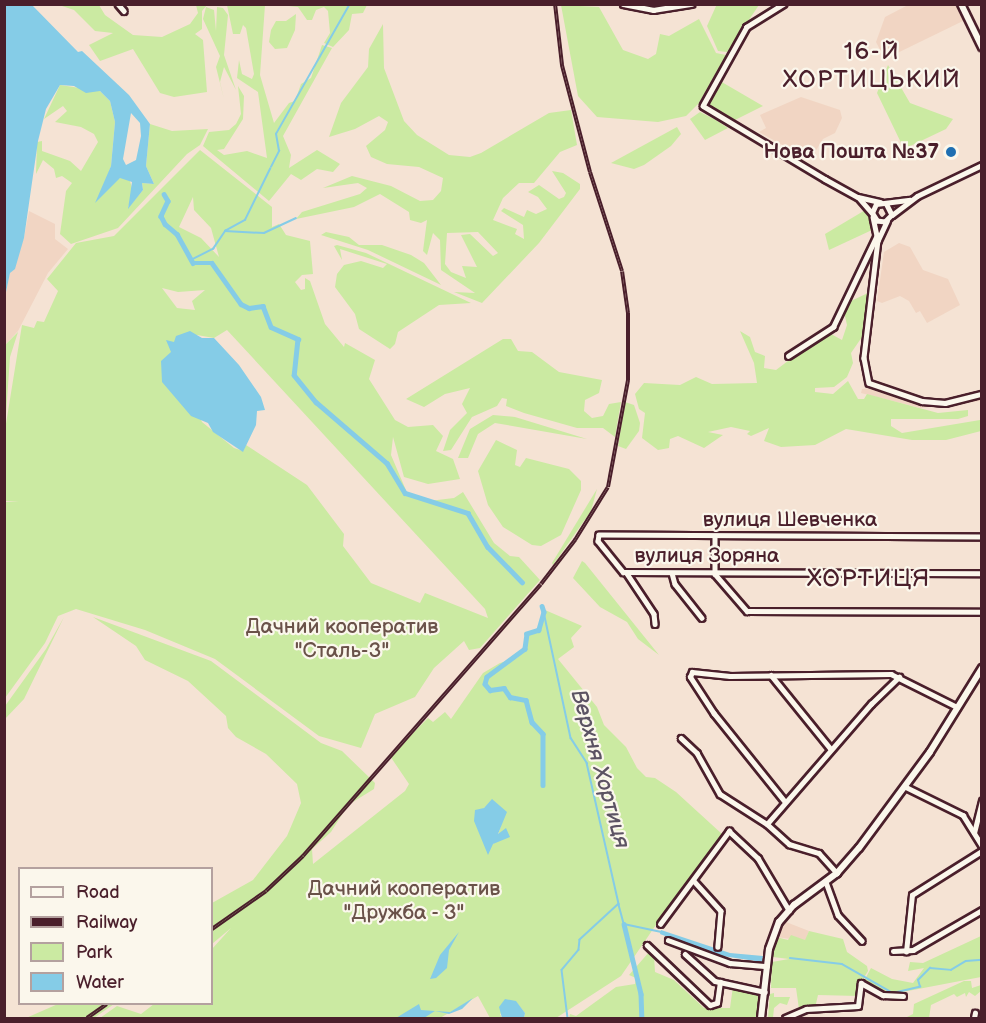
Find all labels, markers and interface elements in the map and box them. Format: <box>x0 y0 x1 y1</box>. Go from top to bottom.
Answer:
district label: 16-Й ХОРТИЦЬКИЙ <box>783 38 961 94</box>
place label: Нова Пошта №37 <box>763 139 939 165</box>
marker: Нова Пошта №37 <box>944 145 958 159</box>
street label: вулиця Шевченка <box>703 507 877 533</box>
street label: вулиця Зоряна <box>634 543 780 569</box>
district label: ХОРТИЦЯ <box>807 565 931 593</box>
park label: Дачний кооператив "Сталь-3" <box>246 614 438 664</box>
water label: Верхня Хортиця <box>565 687 635 851</box>
legend <box>18 867 213 1005</box>
park label: Дачний кооператив "Дружба - 3" <box>308 876 500 926</box>
text: Road <box>76 882 120 903</box>
text: Railway <box>76 912 138 933</box>
text: Park <box>76 942 112 963</box>
text: Water <box>76 972 124 993</box>

